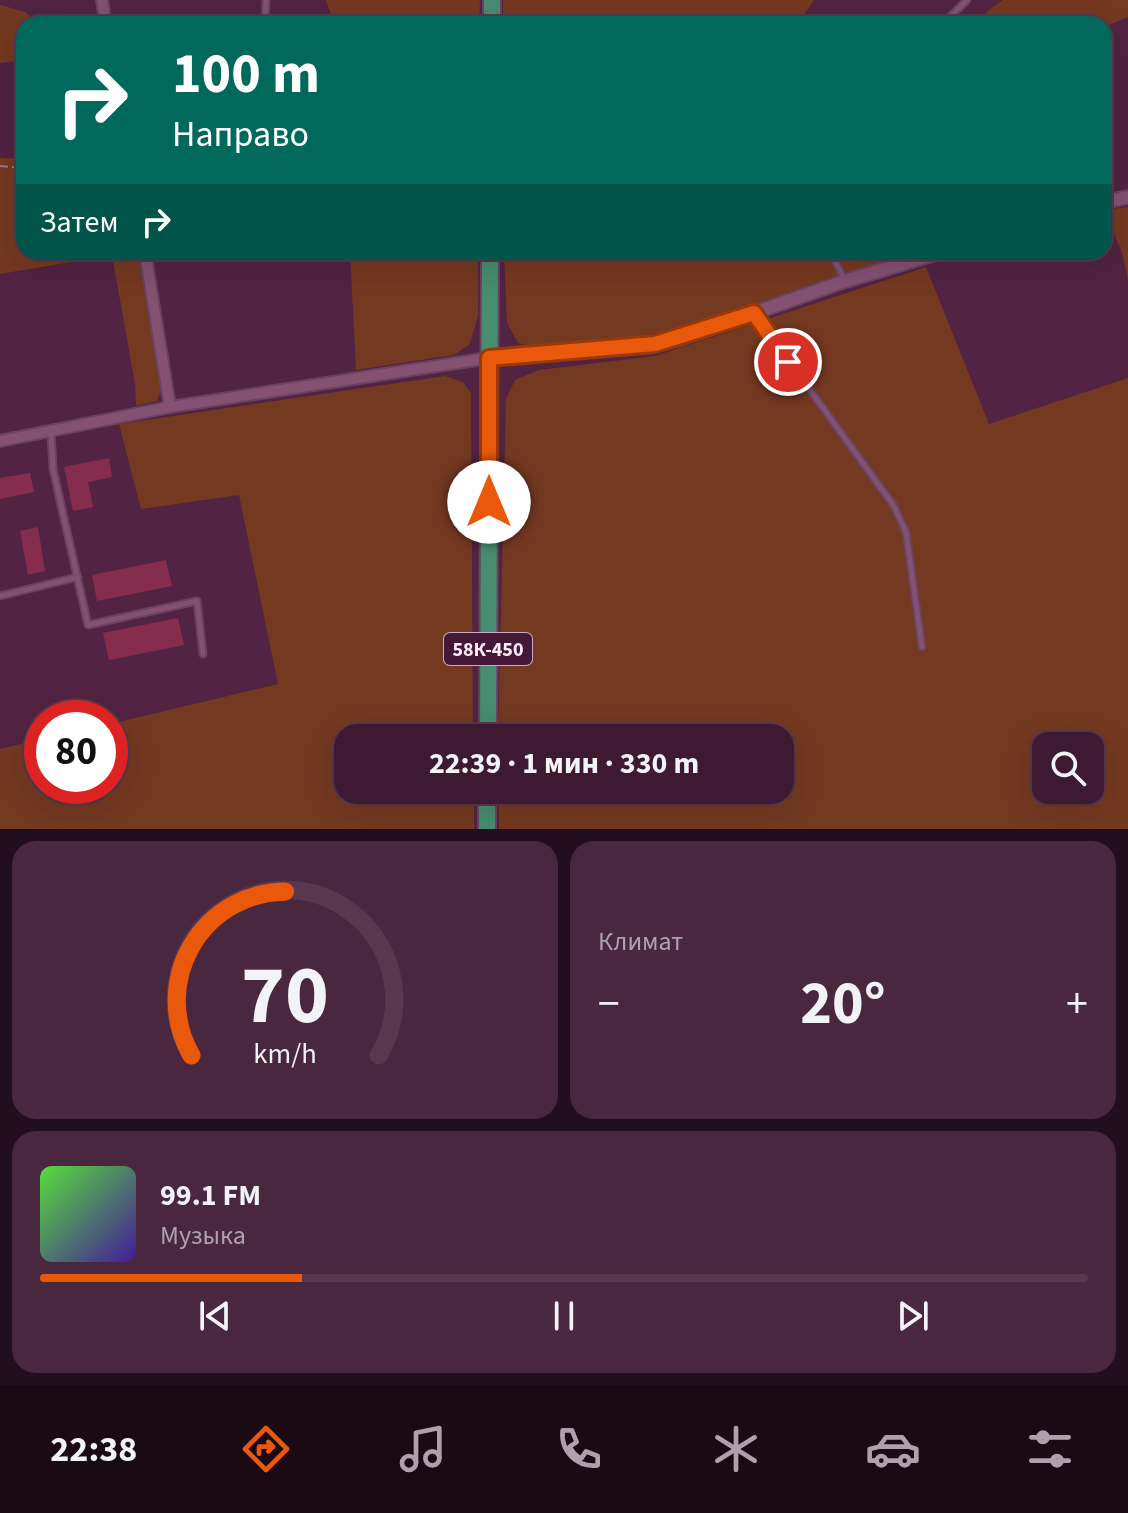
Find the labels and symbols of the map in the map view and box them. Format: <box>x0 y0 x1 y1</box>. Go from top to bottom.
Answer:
pin <box>754 328 822 396</box>
position arrow <box>447 460 531 544</box>
road number: 58К-450 <box>444 633 532 665</box>
speed limit sign: 80 <box>24 700 128 804</box>

